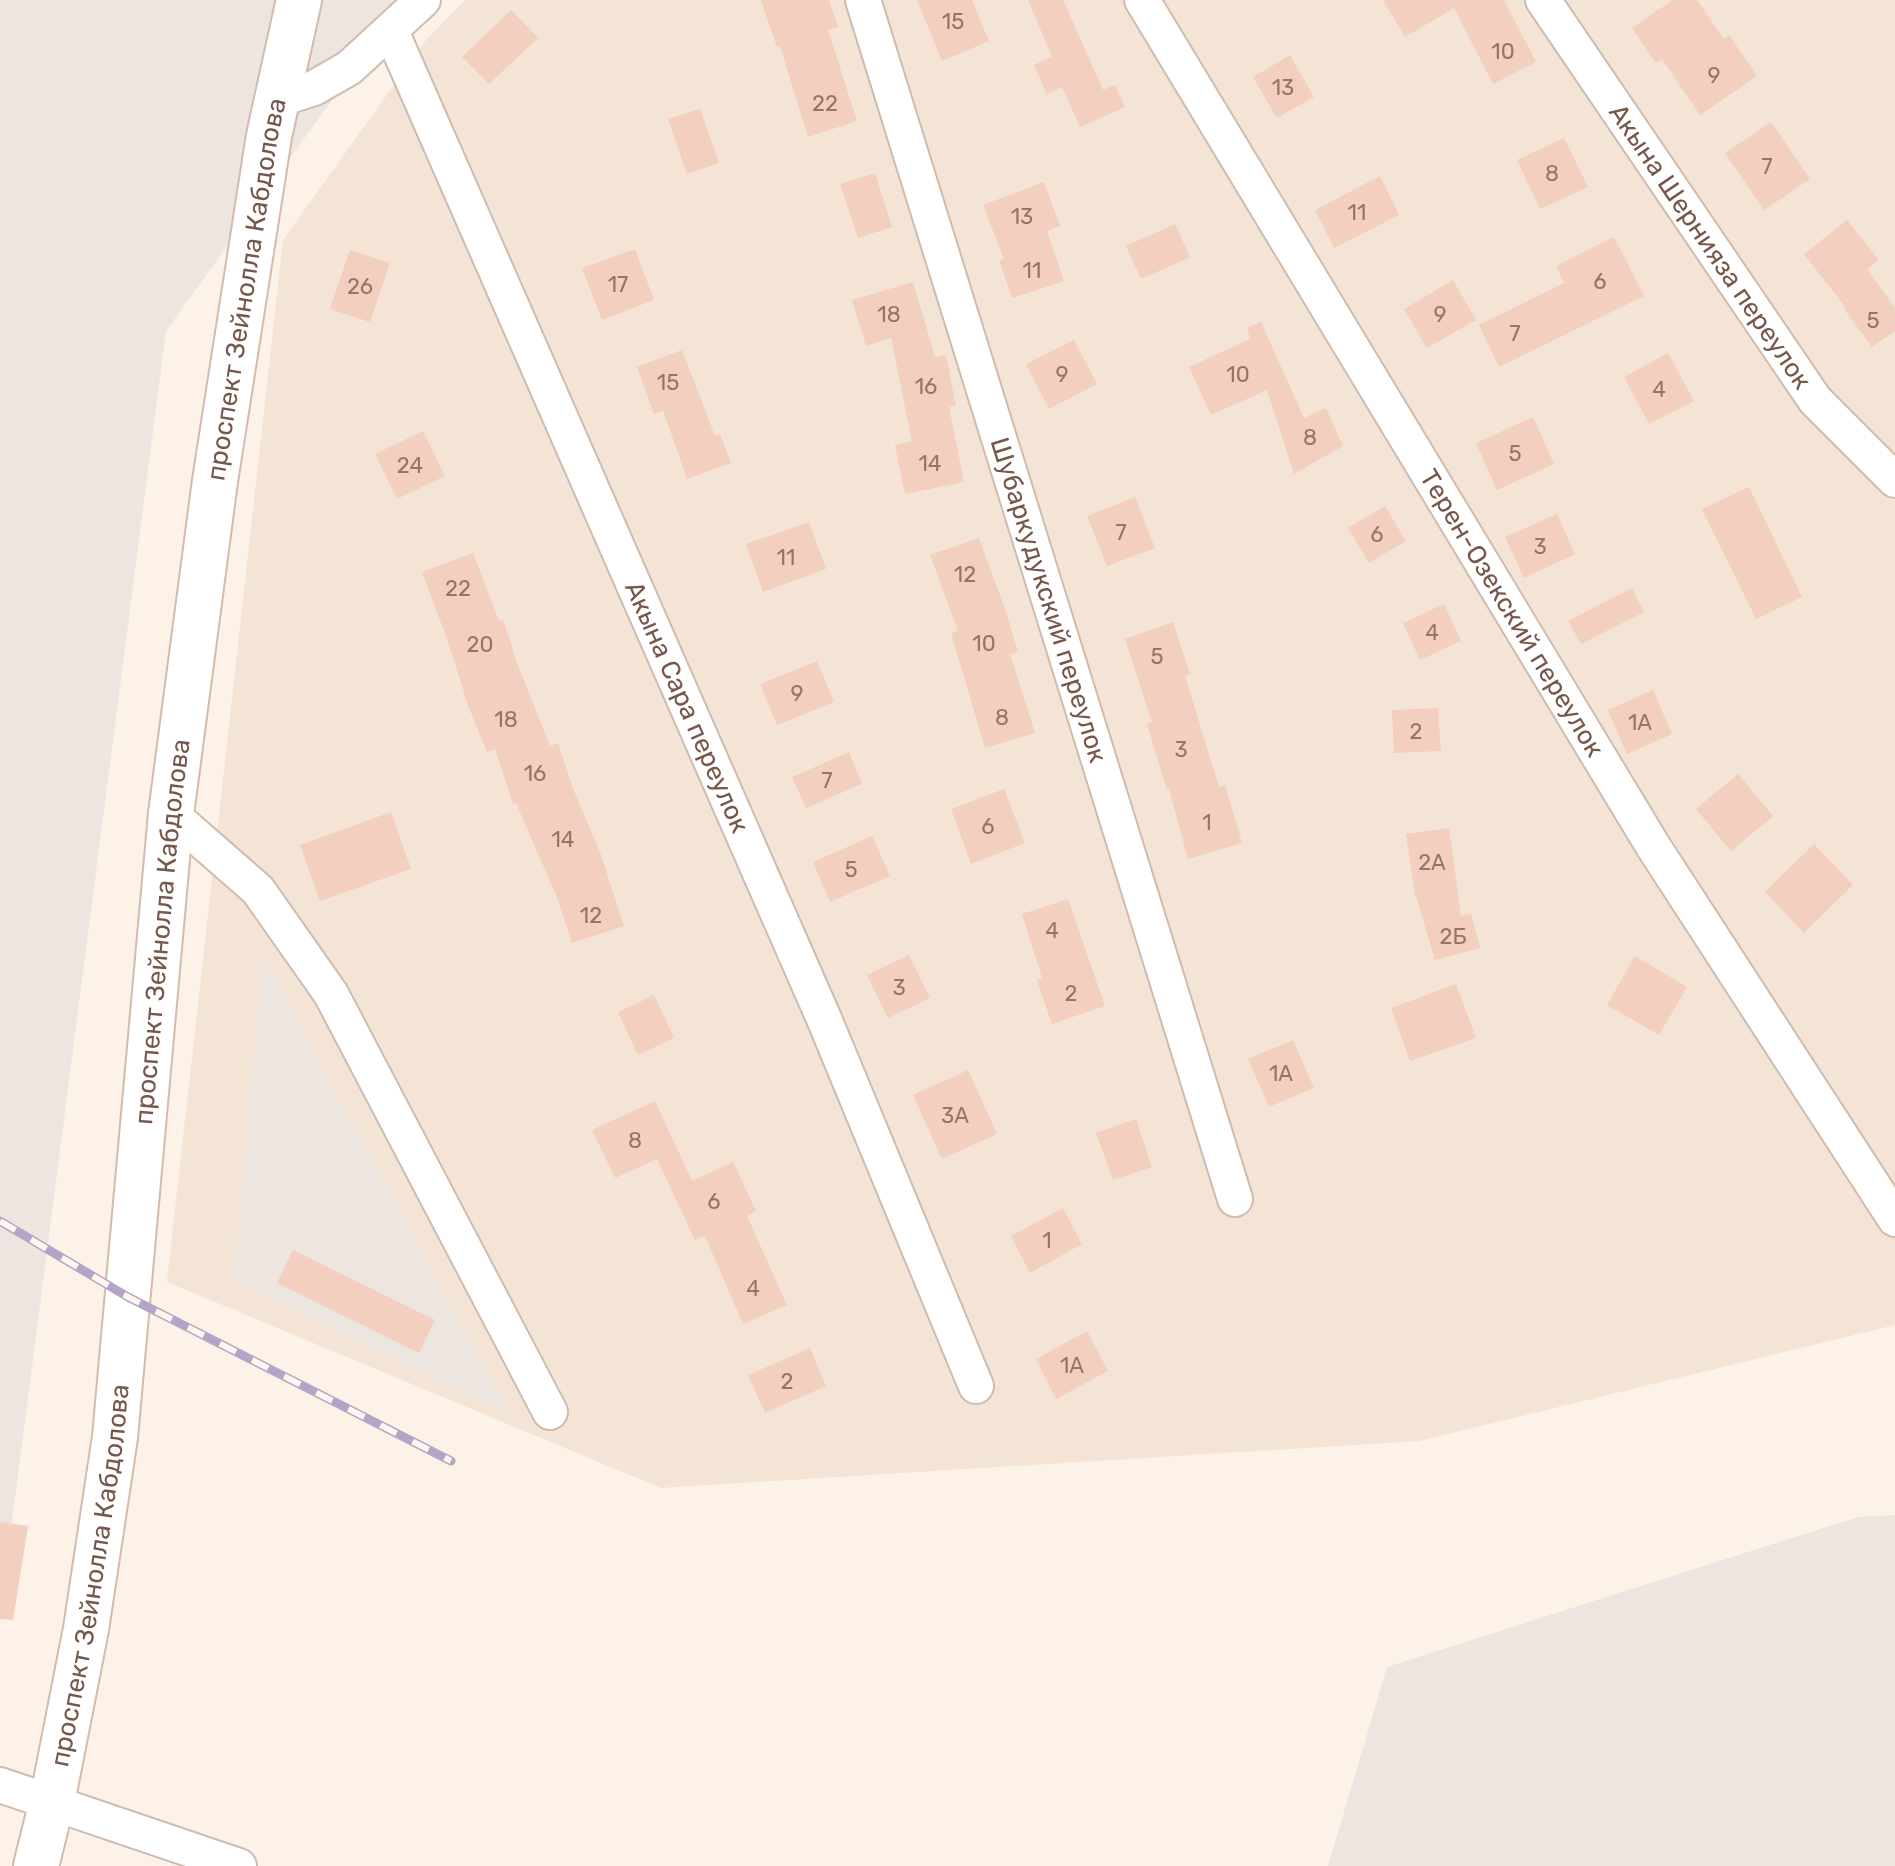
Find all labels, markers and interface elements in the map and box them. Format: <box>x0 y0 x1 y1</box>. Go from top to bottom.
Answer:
house number: 15 <box>942 8 964 35</box>
house number: 10 <box>1491 38 1515 65</box>
house number: 9 <box>1707 62 1721 89</box>
house number: 13 <box>1272 74 1294 101</box>
house number: 22 <box>812 90 838 117</box>
street label: проспект Зейнолла Кабдолова <box>200 95 292 483</box>
street label: Акына Шернияза переулок <box>1603 98 1819 395</box>
house number: 7 <box>1761 153 1773 180</box>
house number: 8 <box>1545 160 1559 187</box>
house number: 11 <box>1348 199 1366 226</box>
house number: 13 <box>1011 203 1033 230</box>
house number: 11 <box>1023 257 1041 284</box>
house number: 6 <box>1593 268 1607 295</box>
house number: 17 <box>608 271 628 298</box>
house number: 26 <box>347 273 373 300</box>
house number: 18 <box>877 301 901 328</box>
house number: 9 <box>1433 301 1447 328</box>
house number: 5 <box>1866 307 1880 334</box>
house number: 7 <box>1509 320 1521 347</box>
house number: 9 <box>1055 361 1069 388</box>
house number: 10 <box>1226 361 1250 388</box>
house number: 15 <box>657 369 679 396</box>
house number: 16 <box>915 373 937 400</box>
house number: 4 <box>1652 376 1666 403</box>
house number: 8 <box>1303 424 1317 451</box>
street label: Шубаркудукский переулок <box>984 433 1114 766</box>
house number: 5 <box>1508 440 1522 467</box>
house number: 14 <box>918 450 942 477</box>
house number: 24 <box>397 452 423 479</box>
street label: Терен-Озекский переулок <box>1414 464 1611 762</box>
house number: 7 <box>1115 519 1127 546</box>
house number: 6 <box>1370 521 1384 548</box>
house number: 3 <box>1533 533 1547 560</box>
house number: 11 <box>777 544 795 571</box>
house number: 12 <box>954 561 976 588</box>
house number: 22 <box>445 575 471 602</box>
street label: Акына Сара переулок <box>619 576 756 837</box>
house number: 4 <box>1425 619 1439 646</box>
house number: 10 <box>972 630 996 657</box>
house number: 20 <box>467 631 493 658</box>
house number: 5 <box>1150 643 1164 670</box>
house number: 9 <box>790 680 804 707</box>
house number: 8 <box>995 704 1009 731</box>
house number: 18 <box>494 706 518 733</box>
house number: 1А <box>1628 709 1652 736</box>
house number: 2 <box>1410 718 1422 745</box>
house number: 3 <box>1174 736 1188 763</box>
street label: проспект Зейнолла Кабдолова <box>128 737 196 1126</box>
house number: 16 <box>524 760 546 787</box>
house number: 7 <box>821 767 833 794</box>
house number: 1 <box>1202 809 1212 836</box>
house number: 6 <box>981 813 995 840</box>
house number: 14 <box>551 826 575 853</box>
house number: 2А <box>1418 849 1446 876</box>
house number: 5 <box>844 856 858 883</box>
house number: 12 <box>580 902 602 929</box>
house number: 4 <box>1045 917 1059 944</box>
house number: 2Б <box>1440 923 1467 950</box>
house number: 3 <box>892 974 906 1001</box>
house number: 2 <box>1065 980 1077 1007</box>
house number: 1А <box>1269 1060 1293 1087</box>
house number: 3А <box>941 1102 969 1129</box>
house number: 8 <box>628 1127 642 1154</box>
house number: 6 <box>707 1188 721 1215</box>
house number: 1 <box>1042 1227 1052 1254</box>
house number: 4 <box>746 1275 760 1302</box>
house number: 1А <box>1060 1352 1084 1379</box>
house number: 2 <box>781 1368 793 1395</box>
street label: проспект Зейнолла Кабдолова <box>44 1383 135 1769</box>

